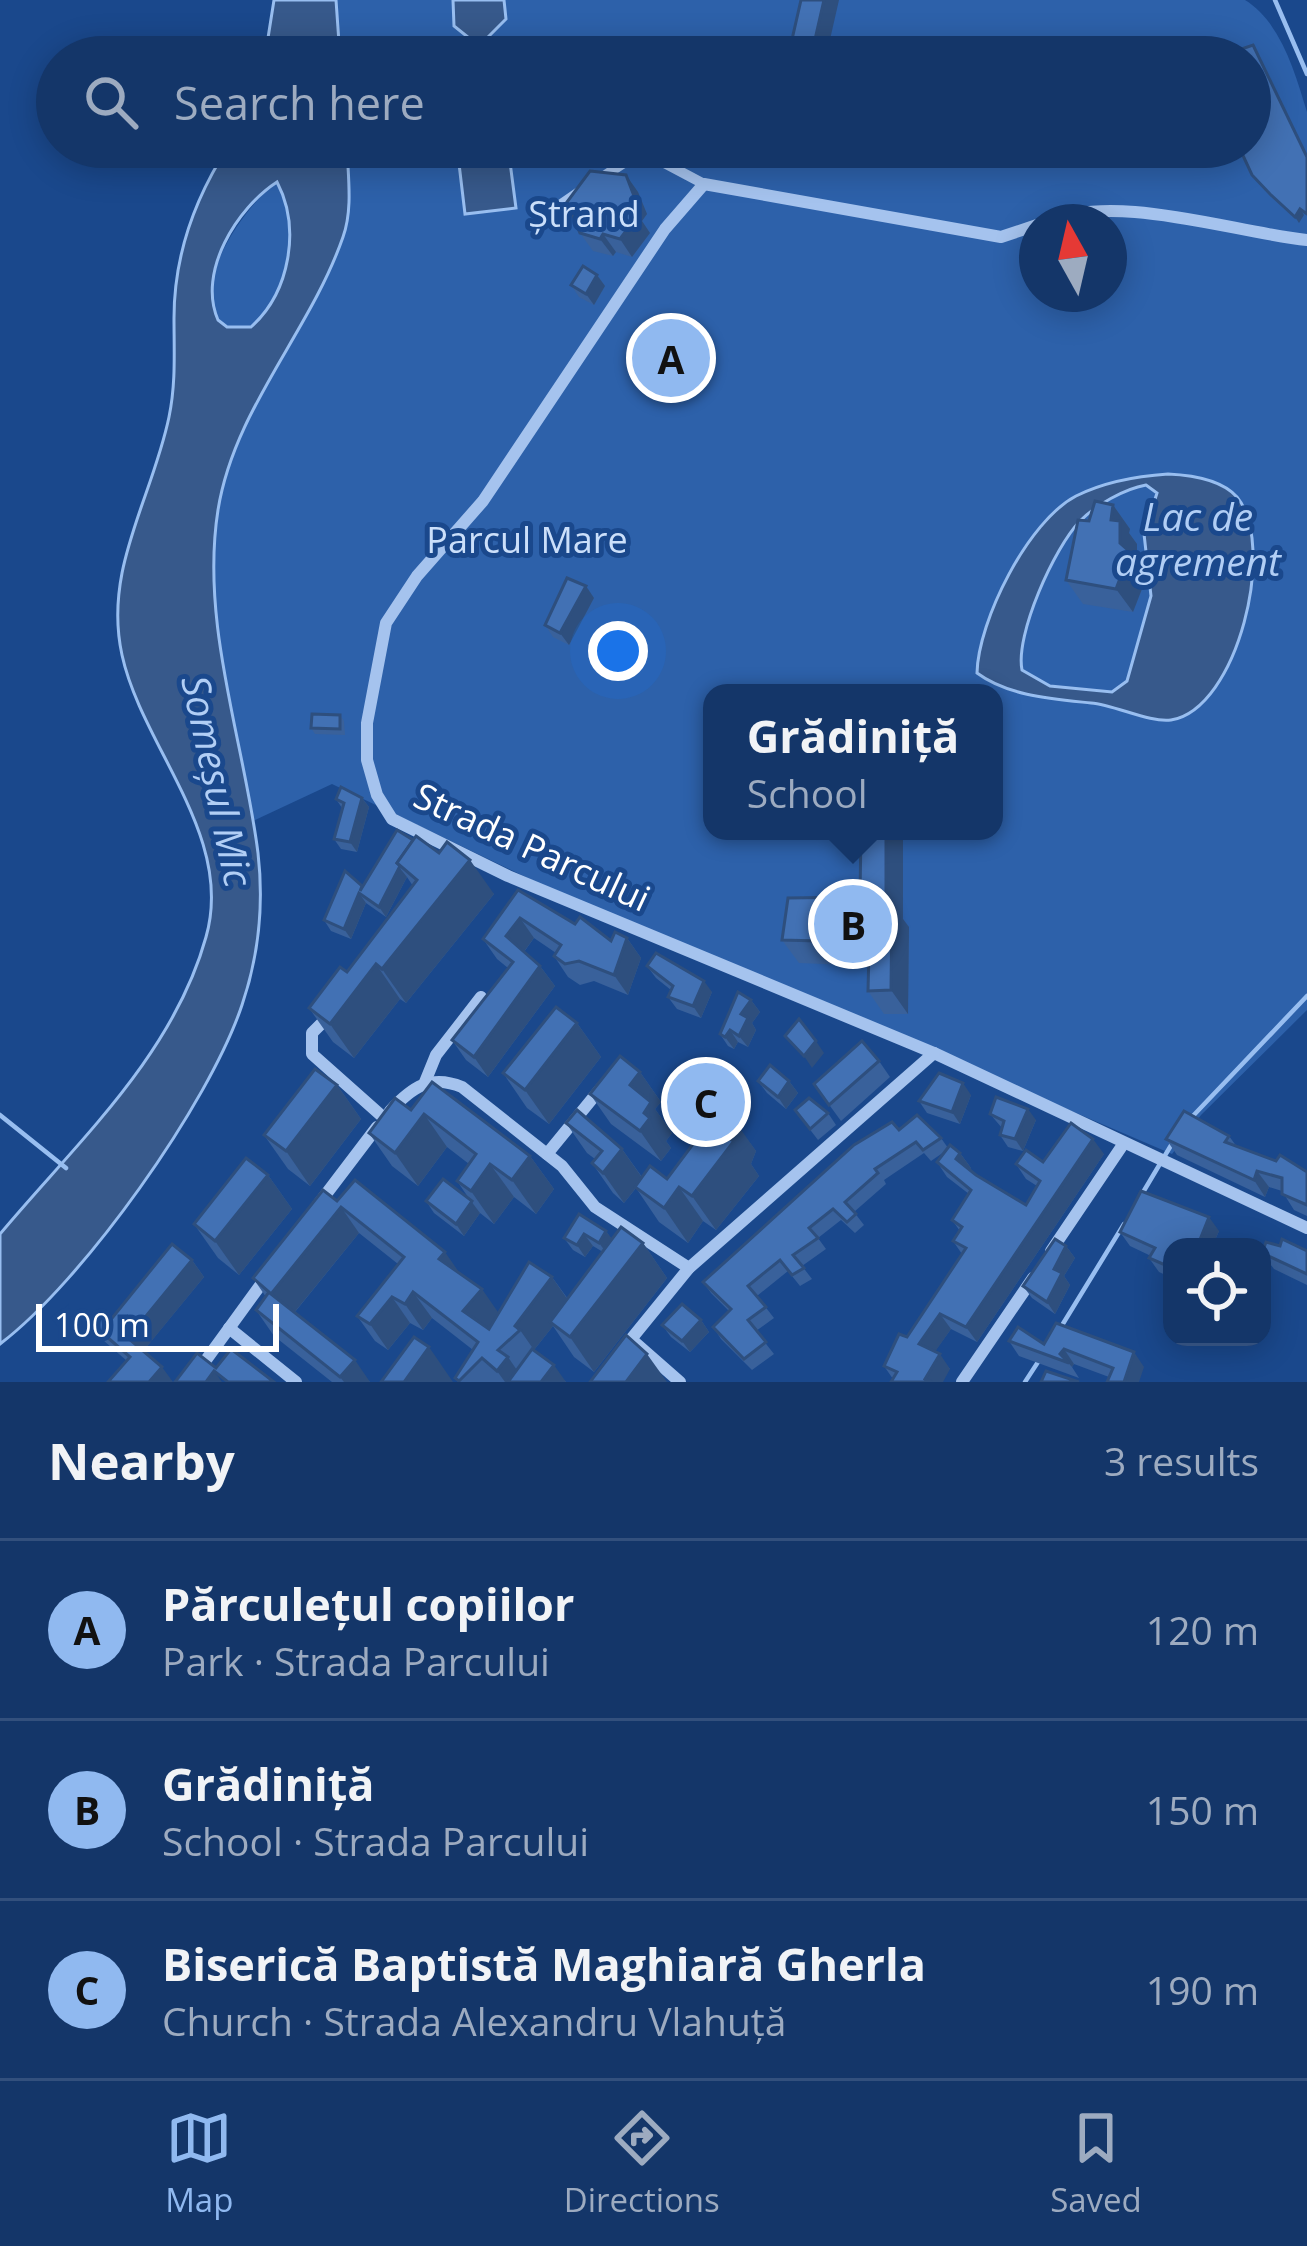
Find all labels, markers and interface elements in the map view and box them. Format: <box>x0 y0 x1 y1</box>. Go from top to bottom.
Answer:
search box <box>36 36 1271 168</box>
icon: search <box>78 69 144 135</box>
text: Search here <box>174 72 425 133</box>
park label: Ștrand <box>528 189 640 238</box>
north arrow <box>1019 204 1127 312</box>
pin: A <box>632 313 710 403</box>
water label: Lac de agrement <box>1115 489 1283 587</box>
park label: Parcul Mare <box>426 515 628 564</box>
your location <box>588 621 648 681</box>
water label: Someșul Mic <box>170 670 267 891</box>
popup <box>703 684 1003 840</box>
text: Grădiniță <box>747 705 959 766</box>
text: School <box>747 766 868 819</box>
street label: Strada Parcului <box>406 771 658 923</box>
pin: B <box>814 879 892 969</box>
pin: C <box>667 1057 745 1147</box>
map controls <box>1163 1238 1271 1346</box>
button: locate <box>1163 1238 1271 1346</box>
scale bar <box>36 1298 279 1351</box>
text: 100 m <box>54 1302 150 1347</box>
text: Nearby <box>48 1425 235 1495</box>
text: 3 results <box>1104 1434 1259 1487</box>
text: Părculețul copiilor <box>162 1573 574 1634</box>
text: A <box>74 1603 100 1656</box>
text: 120 m <box>1146 1603 1259 1656</box>
text: Park · Strada Parcului <box>162 1634 550 1687</box>
text: Grădiniță <box>162 1753 374 1814</box>
text: B <box>74 1783 100 1836</box>
text: 150 m <box>1146 1783 1259 1836</box>
text: School · Strada Parcului <box>162 1814 589 1867</box>
text: Biserică Baptistă Maghiară Gherla <box>162 1933 926 1994</box>
text: C <box>75 1963 99 2016</box>
text: 190 m <box>1146 1963 1259 2016</box>
text: Church · Strada Alexandru Vlahuță <box>162 1994 786 2047</box>
tab: Map <box>165 2105 233 2222</box>
tab: Directions <box>564 2105 720 2222</box>
tab: Saved <box>1050 2105 1142 2222</box>

